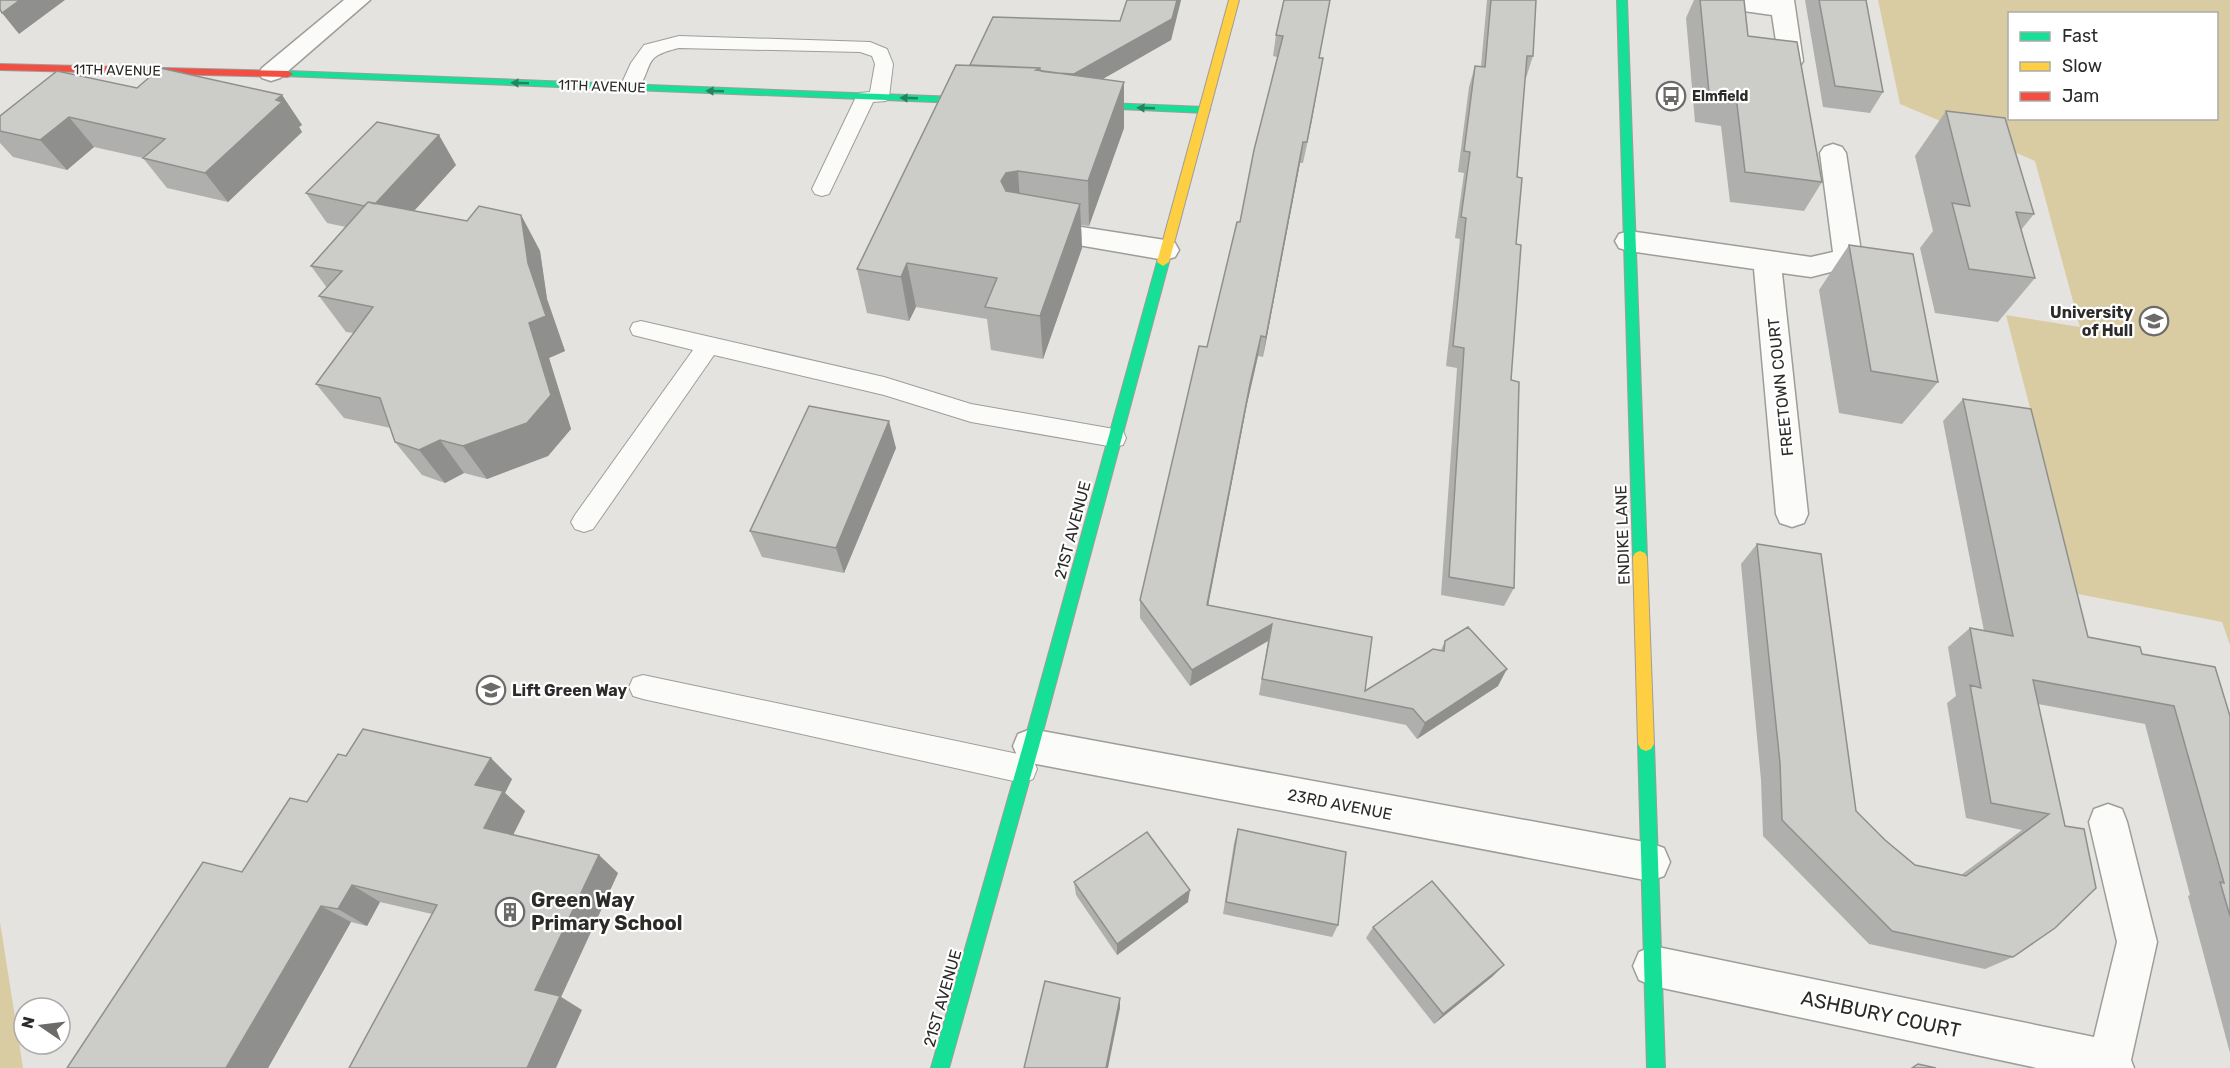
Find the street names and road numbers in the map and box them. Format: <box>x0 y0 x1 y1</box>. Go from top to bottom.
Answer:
street label: 11TH AVENUE <box>73 61 161 80</box>
street label: 11TH AVENUE <box>558 76 646 97</box>
street label: FREETOWN COURT <box>1764 317 1797 457</box>
street label: 21ST AVENUE <box>1050 479 1095 581</box>
street label: ENDIKE LANE <box>1611 485 1634 585</box>
street label: 23RD AVENUE <box>1286 785 1394 824</box>
street label: 21ST AVENUE <box>919 947 965 1049</box>
street label: ASHBURY COURT <box>1799 985 1963 1043</box>

